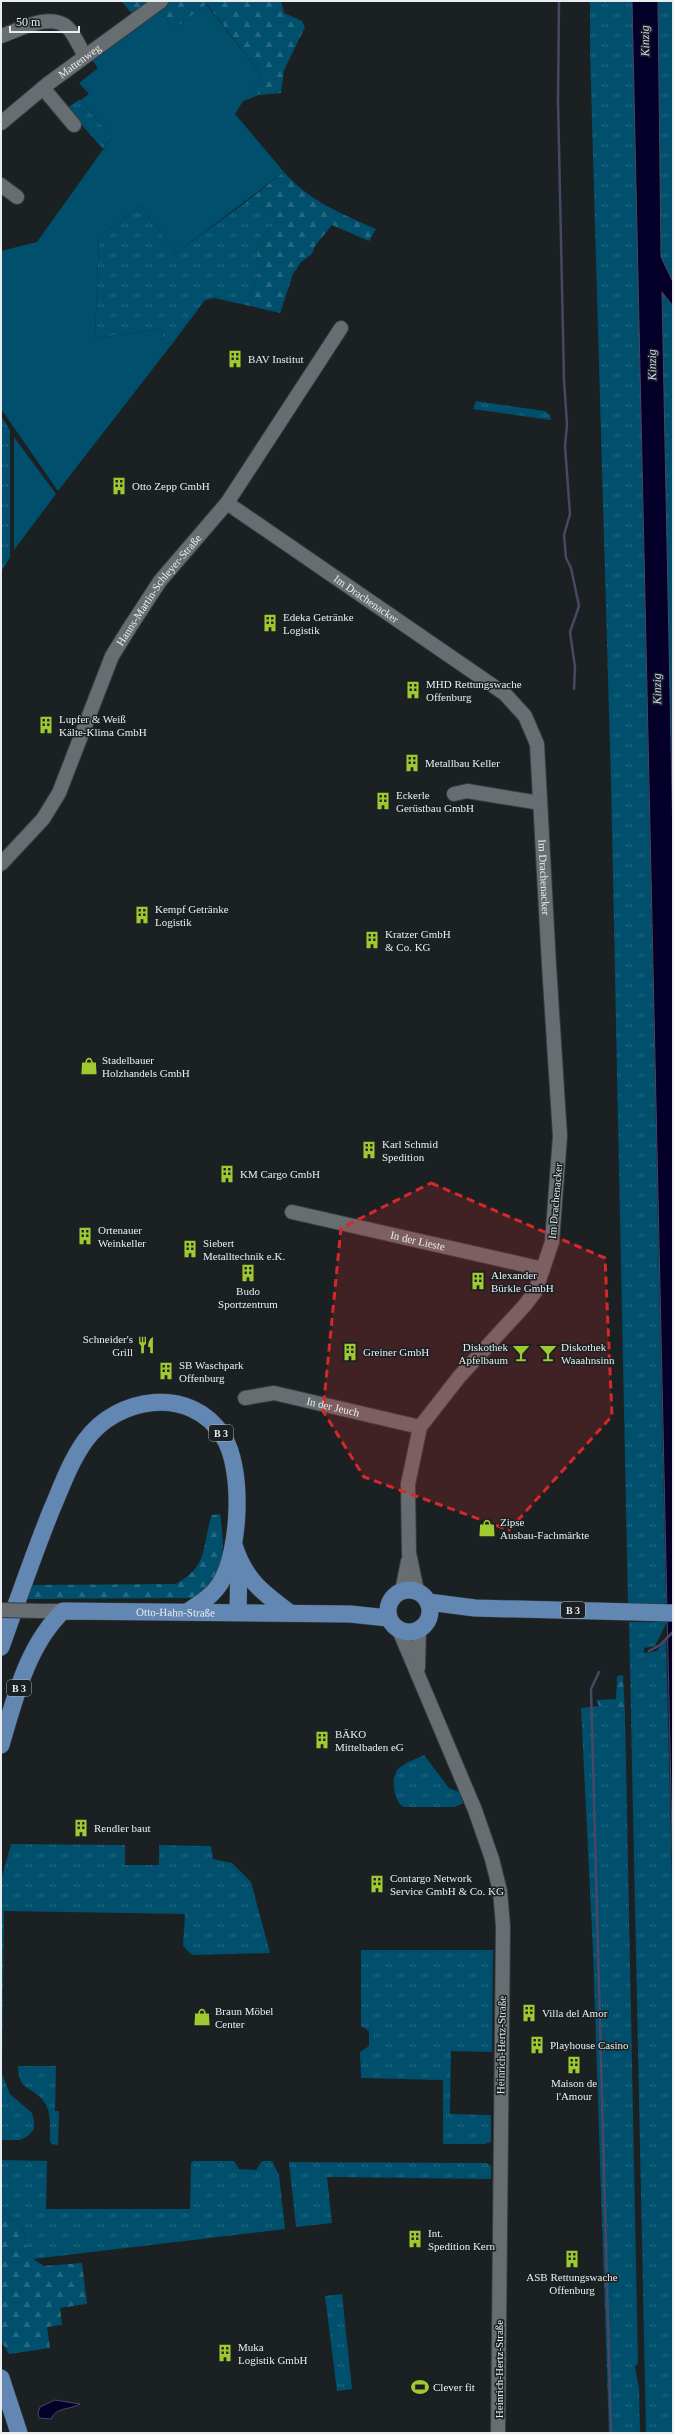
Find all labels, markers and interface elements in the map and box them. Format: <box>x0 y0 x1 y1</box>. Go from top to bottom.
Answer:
scale bar <box>10 8 79 34</box>
text: 50 m <box>16 15 41 29</box>
water label: Kinzig <box>638 25 652 58</box>
street label: Mattenweg <box>56 41 103 80</box>
building icon: BAV Institut <box>225 349 245 369</box>
water label: Kinzig <box>645 349 659 382</box>
place label: BAV Institut <box>248 353 304 365</box>
building icon: Otto Zepp GmbH <box>109 476 129 496</box>
place label: Otto Zepp GmbH <box>132 480 210 492</box>
street label: Hanns-Martin-Schleyer-Straße <box>114 532 204 648</box>
street label: Im Drachenacker <box>332 572 401 625</box>
place label: Edeka Getränke Logistik <box>283 611 354 636</box>
building icon: Edeka Getränke Logistik <box>260 613 280 633</box>
water label: Kinzig <box>650 673 664 706</box>
place label: MHD Rettungswache Offenburg <box>426 678 522 703</box>
building icon: MHD Rettungswache Offenburg <box>403 680 423 700</box>
place label: Lupfer & Weiß Kälte-Klima GmbH <box>59 713 147 738</box>
building icon: Lupfer & Weiß Kälte-Klima GmbH <box>36 715 56 735</box>
building icon: Metallbau Keller <box>402 753 422 773</box>
place label: Metallbau Keller <box>425 757 500 769</box>
place label: Eckerle Gerüstbau GmbH <box>396 789 474 814</box>
building icon: Eckerle Gerüstbau GmbH <box>373 791 393 811</box>
street label: Im Drachenacker <box>536 839 552 916</box>
place label: Kempf Getränke Logistik <box>155 903 229 928</box>
building icon: Kempf Getränke Logistik <box>132 905 152 925</box>
place label: Kratzer GmbH & Co. KG <box>385 928 451 953</box>
building icon: Kratzer GmbH & Co. KG <box>362 930 382 950</box>
place label: Stadelbauer Holzhandels GmbH <box>102 1054 190 1079</box>
shop icon: Stadelbauer Holzhandels GmbH <box>79 1056 99 1076</box>
place label: Karl Schmid Spedition <box>382 1138 438 1163</box>
building icon: Karl Schmid Spedition <box>359 1140 379 1160</box>
street label: Im Drachenacker <box>546 1162 564 1239</box>
building icon: KM Cargo GmbH <box>217 1164 237 1184</box>
place label: KM Cargo GmbH <box>240 1168 320 1180</box>
place label: Ortenauer Weinkeller <box>98 1224 146 1249</box>
building icon: Ortenauer Weinkeller <box>75 1226 95 1246</box>
street label: In der Lieste <box>389 1229 446 1253</box>
place label: Siebert Metalltechnik e.K. <box>203 1237 285 1262</box>
building icon: Siebert Metalltechnik e.K. <box>180 1239 200 1259</box>
building icon: Budo Sportzentrum <box>238 1263 258 1283</box>
place label: Alexander Bürkle GmbH <box>491 1269 554 1294</box>
building icon: Alexander Bürkle GmbH <box>468 1271 488 1291</box>
place label: Budo Sportzentrum <box>218 1285 278 1310</box>
place label: Schneider's Grill <box>83 1333 133 1358</box>
restaurant icon: Schneider's Grill <box>136 1335 156 1355</box>
place label: Diskothek Apfelbaum <box>459 1341 508 1366</box>
place label: Diskothek Waaahnsinn <box>561 1341 615 1366</box>
building icon: Greiner GmbH <box>340 1342 360 1362</box>
bar icon: Diskothek Apfelbaum <box>511 1343 531 1363</box>
bar icon: Diskothek Waaahnsinn <box>538 1343 558 1363</box>
place label: Greiner GmbH <box>363 1346 429 1358</box>
place label: SB Waschpark Offenburg <box>179 1359 244 1384</box>
building icon: SB Waschpark Offenburg <box>156 1361 176 1381</box>
street label: In der Jeuch <box>305 1395 361 1419</box>
road number: B 3 <box>209 1425 233 1441</box>
place label: Zipse Ausbau-Fachmärkte <box>500 1516 589 1541</box>
shop icon: Zipse Ausbau-Fachmärkte <box>477 1518 497 1538</box>
road number: B 3 <box>561 1602 585 1618</box>
street label: Otto-Hahn-Straße <box>136 1606 215 1619</box>
road number: B 3 <box>7 1680 31 1696</box>
place label: BÄKO Mittelbaden eG <box>335 1728 404 1753</box>
building icon: BÄKO Mittelbaden eG <box>312 1730 332 1750</box>
building icon: Rendler baut <box>71 1818 91 1838</box>
place label: Rendler baut <box>94 1822 151 1834</box>
place label: Contargo Network Service GmbH & Co. KG <box>390 1872 504 1897</box>
building icon: Contargo Network Service GmbH & Co. KG <box>367 1874 387 1894</box>
street label: Heinrich-Hertz-Straße <box>494 1996 508 2094</box>
building icon: Villa del Amor <box>519 2003 539 2023</box>
place label: Braun Möbel Center <box>215 2005 273 2030</box>
shop icon: Braun Möbel Center <box>192 2007 212 2027</box>
place label: Villa del Amor <box>542 2007 608 2019</box>
building icon: Playhouse Casino <box>527 2035 547 2055</box>
place label: Playhouse Casino <box>550 2039 629 2051</box>
building icon: Maison de l'Amour <box>564 2055 584 2075</box>
place label: Maison de l'Amour <box>551 2077 597 2102</box>
place label: Int. Spedition Kern <box>428 2227 495 2252</box>
building icon: Int. Spedition Kern <box>405 2229 425 2249</box>
building icon: ASB Rettungswache Offenburg <box>562 2249 582 2269</box>
place label: ASB Rettungswache Offenburg <box>526 2271 618 2296</box>
street label: Heinrich-Hertz-Straße <box>493 2320 505 2418</box>
place label: Muka Logistik GmbH <box>238 2341 307 2366</box>
building icon: Muka Logistik GmbH <box>215 2343 235 2363</box>
sports icon: Clever fit <box>410 2377 430 2397</box>
place label: Clever fit <box>433 2381 475 2393</box>

